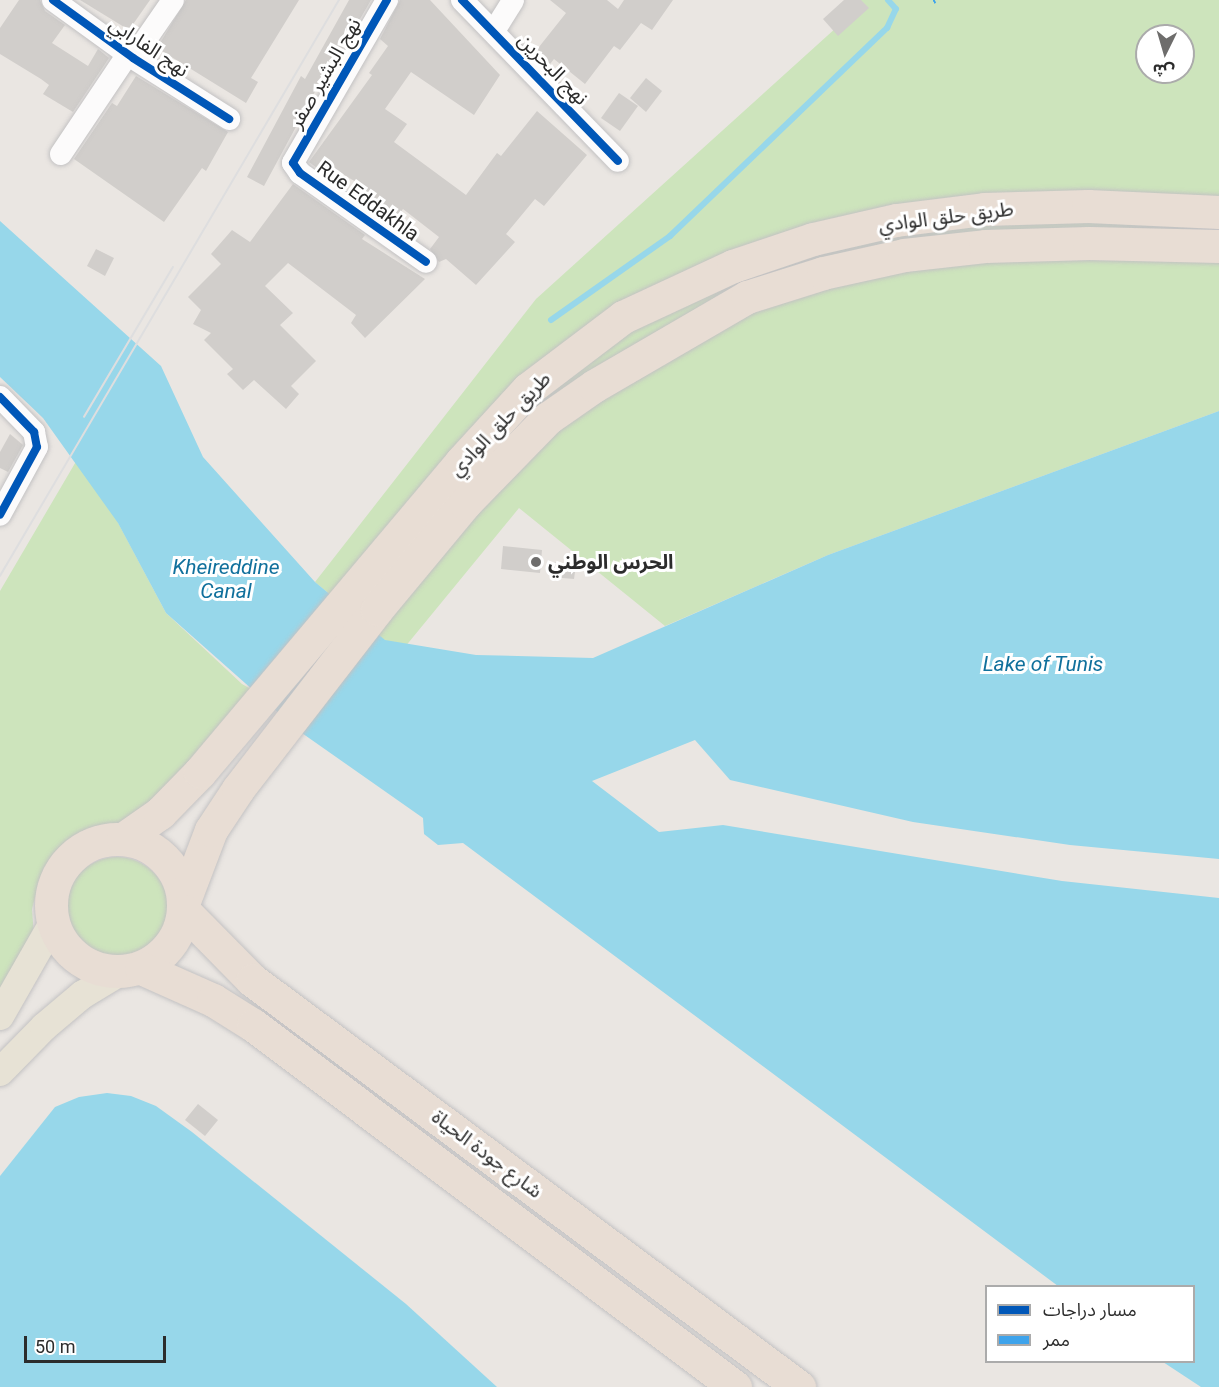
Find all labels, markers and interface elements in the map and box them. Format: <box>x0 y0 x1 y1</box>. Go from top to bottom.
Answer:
street label: نهج الفارابي <box>105 12 193 82</box>
street label: نهج البشير صفر <box>284 14 366 132</box>
north arrow <box>1135 24 1195 84</box>
street label: نهج البحرين <box>513 28 593 110</box>
text: ش <box>1152 60 1175 81</box>
street label: Rue Eddakhla <box>312 156 424 246</box>
street label: طريق حلق الوادي <box>877 197 1015 237</box>
street label: طريق حلق الوادي <box>444 367 556 481</box>
place label: الحرس الوطني <box>548 550 674 574</box>
water label: Kheireddine Canal <box>172 554 280 604</box>
marker: الحرس الوطني <box>529 555 543 569</box>
water label: Lake of Tunis <box>982 651 1104 677</box>
street label: شارع جودة الحياة <box>427 1105 547 1203</box>
legend <box>985 1285 1195 1363</box>
text: مسار دراجات <box>1043 1299 1137 1320</box>
scale bar <box>27 1324 170 1362</box>
text: ممر <box>1043 1329 1070 1350</box>
text: 50 m <box>35 1336 75 1357</box>

